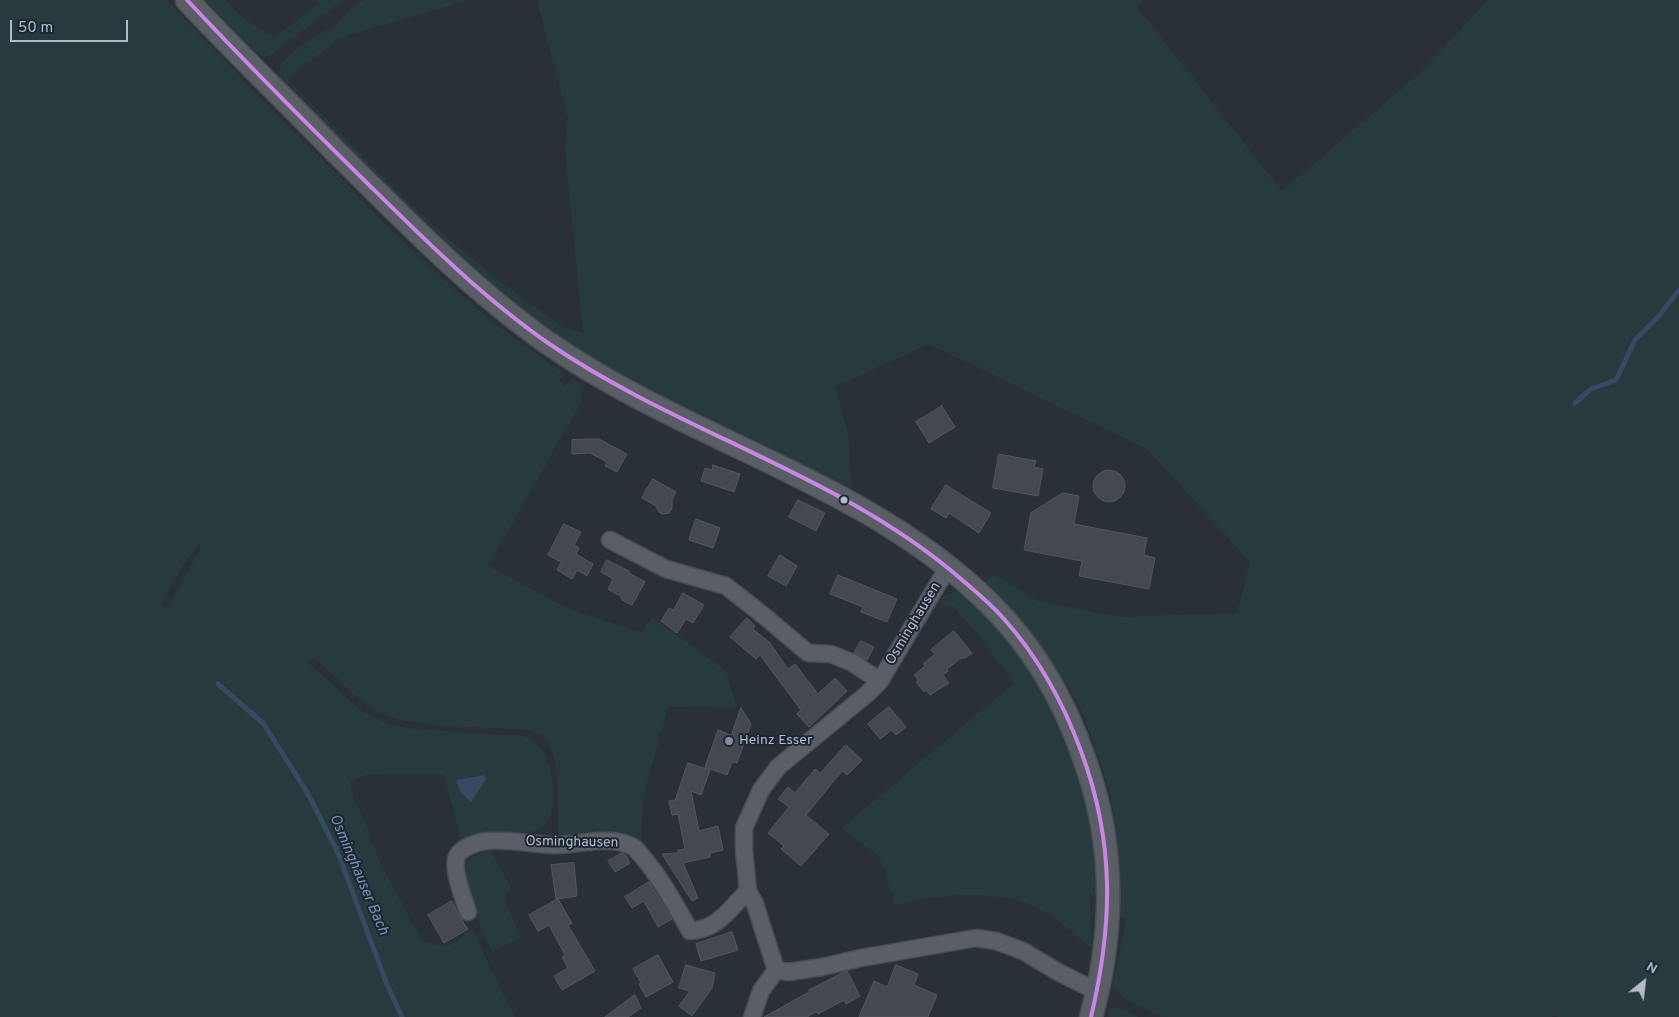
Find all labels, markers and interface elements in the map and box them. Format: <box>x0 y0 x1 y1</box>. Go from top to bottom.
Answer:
scale bar <box>12 10 130 42</box>
text: 50 m <box>18 19 53 38</box>
unlabelled marker <box>839 495 849 505</box>
street label: Osminghausen <box>883 580 945 668</box>
place label: Heinz Esser <box>739 733 812 749</box>
marker: Heinz Esser <box>723 735 735 747</box>
water label: Osminghauser Bach <box>324 812 392 938</box>
street label: Osminghausen <box>525 834 619 852</box>
north arrow <box>1619 957 1669 1007</box>
text: N <box>1643 959 1660 978</box>

